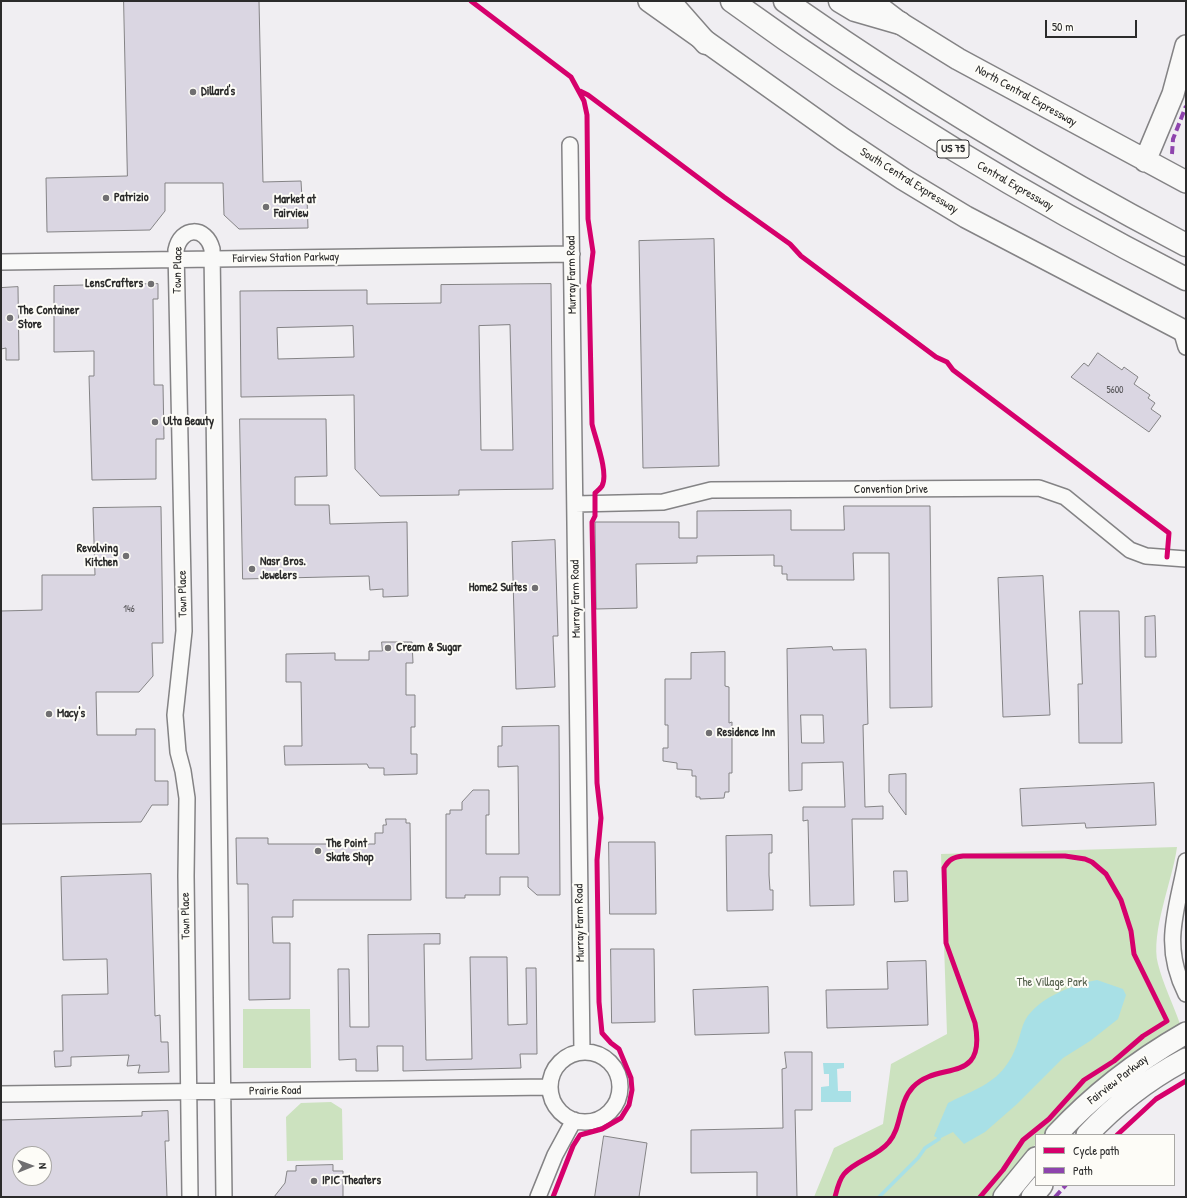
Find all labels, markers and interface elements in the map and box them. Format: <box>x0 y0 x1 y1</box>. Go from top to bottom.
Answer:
scale bar <box>1047 12 1139 38</box>
text: 50 m <box>1052 18 1073 35</box>
street label: North Central Expressway <box>973 62 1079 130</box>
place label: Dillard's <box>201 85 235 99</box>
marker: Dillard's <box>188 87 198 97</box>
road number: US 75 <box>937 140 969 158</box>
street label: South Central Expressway <box>857 145 961 217</box>
street label: Central Expressway <box>974 158 1056 214</box>
place label: Patrizio <box>114 191 149 205</box>
marker: Patrizio <box>101 193 111 203</box>
place label: Market at Fairview <box>274 193 316 221</box>
marker: Market at Fairview <box>261 202 271 212</box>
street label: Murray Farm Road <box>564 236 580 314</box>
street label: Town Place <box>170 246 186 294</box>
street label: Fairview Station Parkway <box>233 250 339 266</box>
place label: LensCrafters <box>85 277 143 291</box>
marker: LensCrafters <box>146 279 156 289</box>
place label: The Container Store <box>18 304 79 332</box>
marker: The Container Store <box>5 313 15 323</box>
house number: 5600 <box>1106 384 1124 396</box>
place label: Ulta Beauty <box>163 415 214 429</box>
marker: Ulta Beauty <box>150 417 160 427</box>
street label: Convention Drive <box>854 483 928 497</box>
place label: Revolving Kitchen <box>77 542 118 570</box>
marker: Revolving Kitchen <box>121 551 131 561</box>
place label: Nasr Bros. Jewelers <box>260 555 306 583</box>
street label: Murray Farm Road <box>568 560 584 638</box>
marker: Nasr Bros. Jewelers <box>247 564 257 574</box>
street label: Town Place <box>175 570 191 618</box>
place label: Home2 Suites <box>469 581 527 595</box>
marker: Home2 Suites <box>530 583 540 593</box>
house number: 146 <box>123 603 135 615</box>
place label: Cream & Sugar <box>396 641 462 655</box>
marker: Cream & Sugar <box>383 643 393 653</box>
place label: Macy's <box>57 707 85 721</box>
marker: Macy's <box>44 709 54 719</box>
place label: Residence Inn <box>717 726 775 740</box>
marker: Residence Inn <box>704 728 714 738</box>
place label: The Point Skate Shop <box>326 837 373 865</box>
marker: The Point Skate Shop <box>313 846 323 856</box>
street label: Murray Farm Road <box>572 884 588 962</box>
street label: Town Place <box>178 892 194 940</box>
park label: The Village Park <box>1017 976 1087 990</box>
street label: Fairview Parkway <box>1085 1052 1151 1108</box>
street label: Prairie Road <box>249 1083 301 1099</box>
legend <box>1035 1134 1175 1186</box>
text: Cycle path <box>1073 1142 1119 1159</box>
north arrow <box>12 1146 52 1186</box>
text: Path <box>1073 1162 1093 1179</box>
text: N <box>36 1163 50 1169</box>
place label: IPIC Theaters <box>322 1174 381 1188</box>
marker: IPIC Theaters <box>309 1176 319 1186</box>

